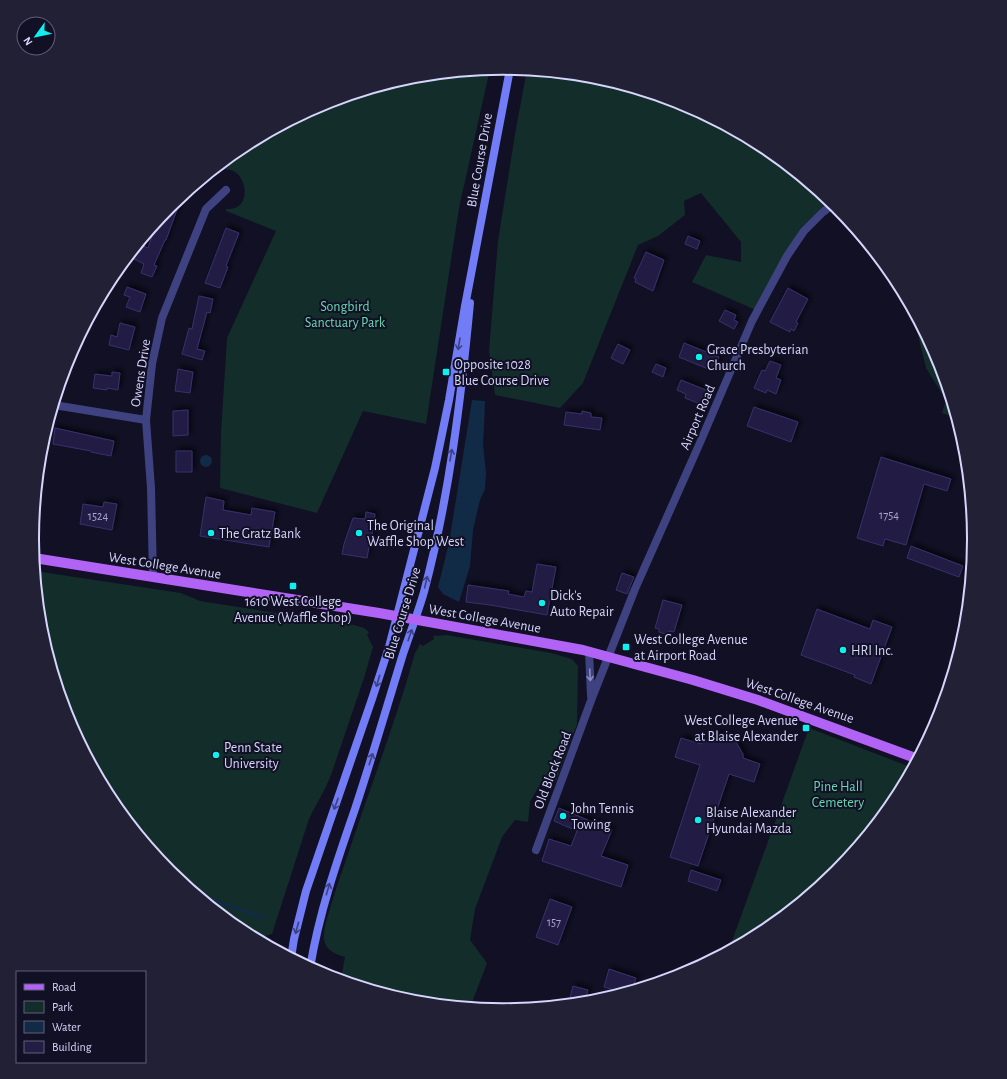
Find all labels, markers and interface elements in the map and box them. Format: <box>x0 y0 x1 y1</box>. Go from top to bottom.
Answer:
north arrow <box>16 16 56 56</box>
text: N <box>21 35 35 47</box>
street label: Blue Course Drive <box>465 112 495 208</box>
park label: Songbird Sanctuary Park <box>305 300 386 330</box>
one-way arrow <box>454 337 462 350</box>
street label: Owens Drive <box>129 338 153 408</box>
place label: Grace Presbyterian Church <box>707 343 809 373</box>
marker: Grace Presbyterian Church <box>694 352 704 362</box>
place label: Opposite 1028 Blue Course Drive <box>454 358 549 388</box>
marker: Opposite 1028 Blue Course Drive <box>441 367 451 377</box>
street label: Airport Road <box>678 383 718 452</box>
one-way arrow <box>447 449 455 462</box>
house number: 1754 <box>879 509 899 521</box>
house number: 1524 <box>88 510 108 522</box>
place label: The Original Waffle Shop West <box>367 519 465 549</box>
place label: The Gratz Bank <box>219 527 301 541</box>
marker: The Gratz Bank <box>206 528 216 538</box>
marker: The Original Waffle Shop West <box>354 528 364 538</box>
street label: West College Avenue <box>108 550 222 582</box>
street label: Blue Course Drive <box>382 566 424 661</box>
one-way arrow <box>423 576 430 589</box>
marker: 1610 West College Avenue (Waffle Shop) <box>288 581 298 591</box>
place label: Dick's Auto Repair <box>550 589 614 619</box>
place label: 1610 West College Avenue (Waffle Shop) <box>234 595 352 625</box>
marker: Dick's Auto Repair <box>537 598 547 608</box>
street label: West College Avenue <box>428 602 542 636</box>
one-way arrow <box>406 630 414 642</box>
place label: West College Avenue at Airport Road <box>634 633 748 663</box>
marker: West College Avenue at Airport Road <box>621 642 631 652</box>
place label: HRI Inc. <box>851 644 893 658</box>
marker: HRI Inc. <box>838 645 848 655</box>
one-way arrow <box>587 668 594 681</box>
one-way arrow <box>374 674 381 687</box>
street label: West College Avenue <box>744 676 856 726</box>
place label: West College Avenue at Blaise Alexander <box>684 714 798 744</box>
marker: West College Avenue at Blaise Alexander <box>801 723 811 733</box>
street label: Old Block Road <box>532 730 574 811</box>
place label: Penn State University <box>224 741 282 771</box>
marker: Penn State University <box>211 750 221 760</box>
one-way arrow <box>368 753 375 766</box>
park label: Pine Hall Cemetery <box>812 780 864 810</box>
one-way arrow <box>332 798 340 810</box>
place label: John Tennis Towing <box>571 802 634 832</box>
place label: Blaise Alexander Hyundai Mazda <box>706 806 797 836</box>
marker: John Tennis Towing <box>558 811 568 821</box>
marker: Blaise Alexander Hyundai Mazda <box>693 815 703 825</box>
one-way arrow <box>325 883 332 896</box>
house number: 157 <box>547 916 561 928</box>
one-way arrow <box>293 921 300 934</box>
legend <box>16 971 146 1063</box>
text: Road <box>52 981 76 993</box>
text: Park <box>52 1001 73 1013</box>
text: Water <box>52 1021 81 1033</box>
text: Building <box>52 1041 92 1053</box>

